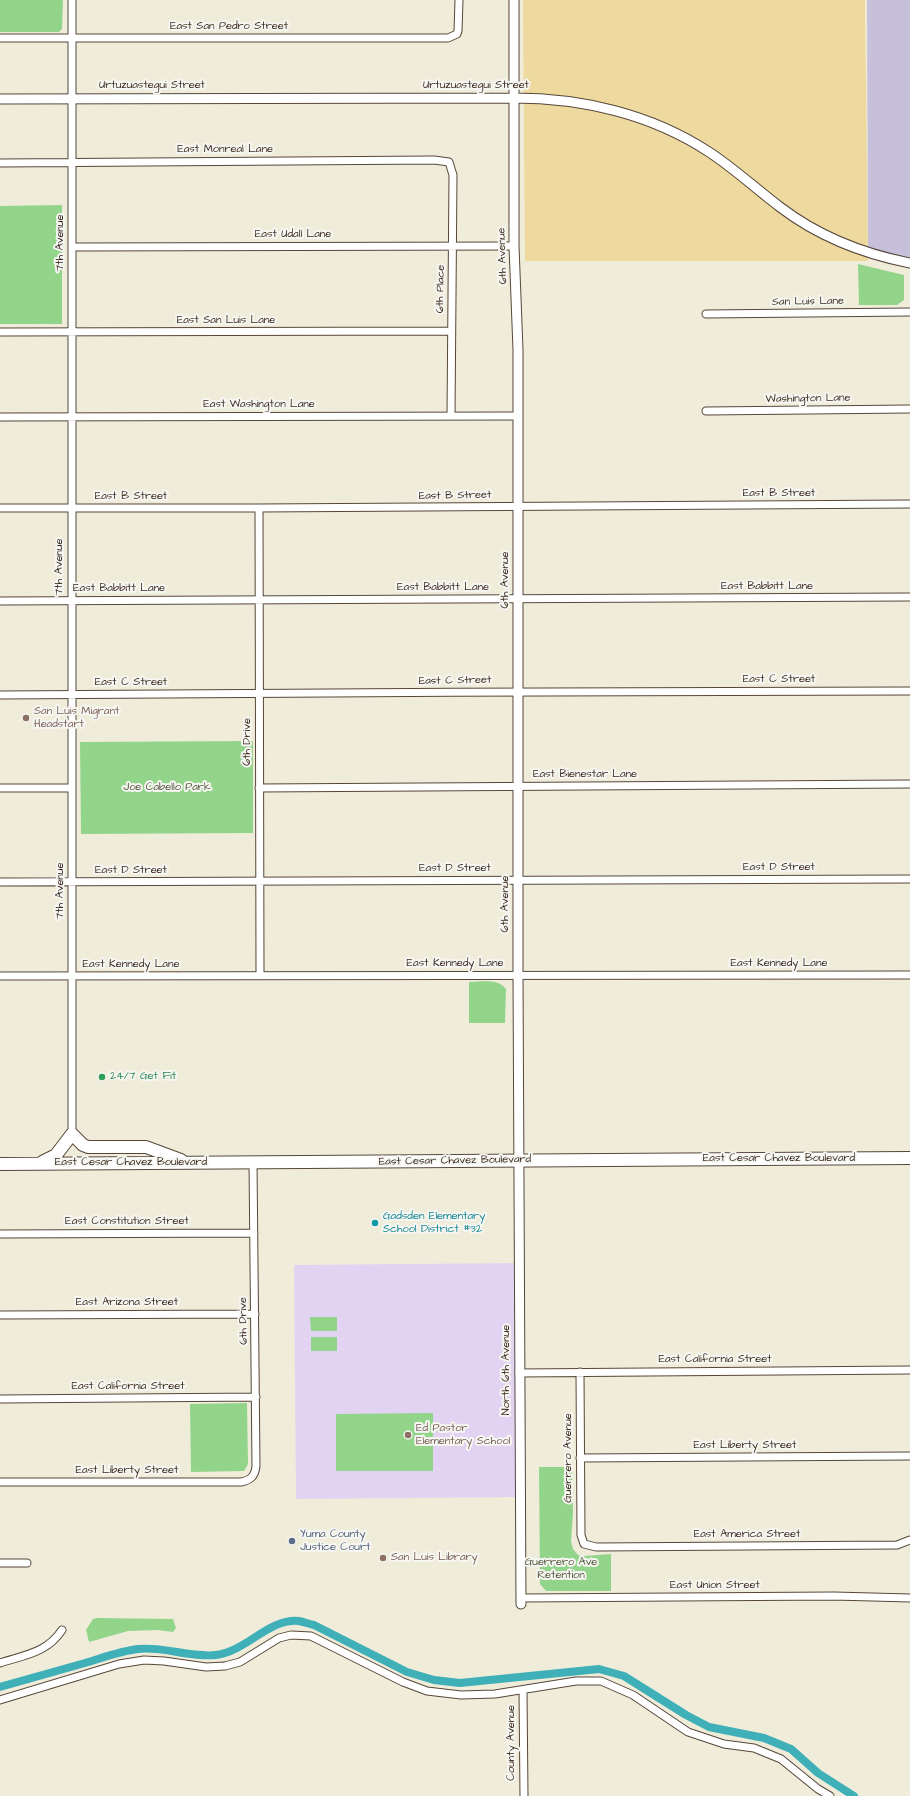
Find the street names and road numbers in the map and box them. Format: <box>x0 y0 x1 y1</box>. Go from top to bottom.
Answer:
street label: East San Pedro Street <box>170 20 288 34</box>
street label: Urtuzuastegui Street <box>99 79 205 93</box>
street label: Urtuzuastegui Street <box>423 79 529 93</box>
street label: East Monreal Lane <box>177 143 273 157</box>
street label: 7th Avenue <box>54 215 68 271</box>
street label: 6th Avenue <box>495 227 511 285</box>
street label: East Udall Lane <box>255 228 331 242</box>
street label: 6th Place <box>434 265 448 313</box>
street label: San Luis Lane <box>772 295 844 309</box>
street label: East San Luis Lane <box>177 314 275 328</box>
street label: Washington Lane <box>765 392 851 406</box>
street label: East Washington Lane <box>203 398 315 412</box>
street label: East B Street <box>743 487 815 501</box>
street label: East B Street <box>419 489 491 503</box>
street label: East B Street <box>95 490 167 504</box>
street label: 7th Avenue <box>53 539 67 595</box>
street label: 6th Avenue <box>499 552 513 608</box>
street label: East Babbitt Lane <box>721 580 813 594</box>
street label: East Babbitt Lane <box>397 581 489 595</box>
street label: East Babbitt Lane <box>73 582 165 596</box>
street label: East C Street <box>743 673 815 687</box>
street label: East C Street <box>419 674 491 688</box>
street label: East C Street <box>95 676 167 690</box>
street label: 6th Drive <box>241 718 255 766</box>
street label: East Bienestar Lane <box>533 768 637 782</box>
street label: East D Street <box>743 861 815 875</box>
street label: East D Street <box>419 862 491 876</box>
street label: 7th Avenue <box>54 863 68 919</box>
street label: East D Street <box>95 864 167 878</box>
street label: 6th Avenue <box>499 876 513 932</box>
street label: East Kennedy Lane <box>407 957 503 971</box>
street label: East Kennedy Lane <box>731 957 827 971</box>
street label: East Kennedy Lane <box>83 958 179 972</box>
street label: East Cesar Chavez Boulevard <box>703 1152 855 1166</box>
street label: East Cesar Chavez Boulevard <box>379 1153 531 1169</box>
street label: East Cesar Chavez Boulevard <box>55 1156 207 1170</box>
street label: East Constitution Street <box>65 1215 189 1229</box>
street label: East Arizona Street <box>76 1296 178 1310</box>
street label: 6th Drive <box>237 1297 251 1345</box>
street label: North 6th Avenue <box>500 1325 514 1415</box>
street label: East California Street <box>658 1353 772 1367</box>
street label: East California Street <box>71 1380 185 1394</box>
street label: Guerrero Avenue <box>562 1413 576 1503</box>
street label: East Liberty Street <box>694 1439 796 1453</box>
street label: East Liberty Street <box>76 1464 178 1478</box>
street label: East America Street <box>694 1528 800 1542</box>
street label: East Union Street <box>670 1579 760 1593</box>
street label: County Avenue <box>505 1705 519 1781</box>

